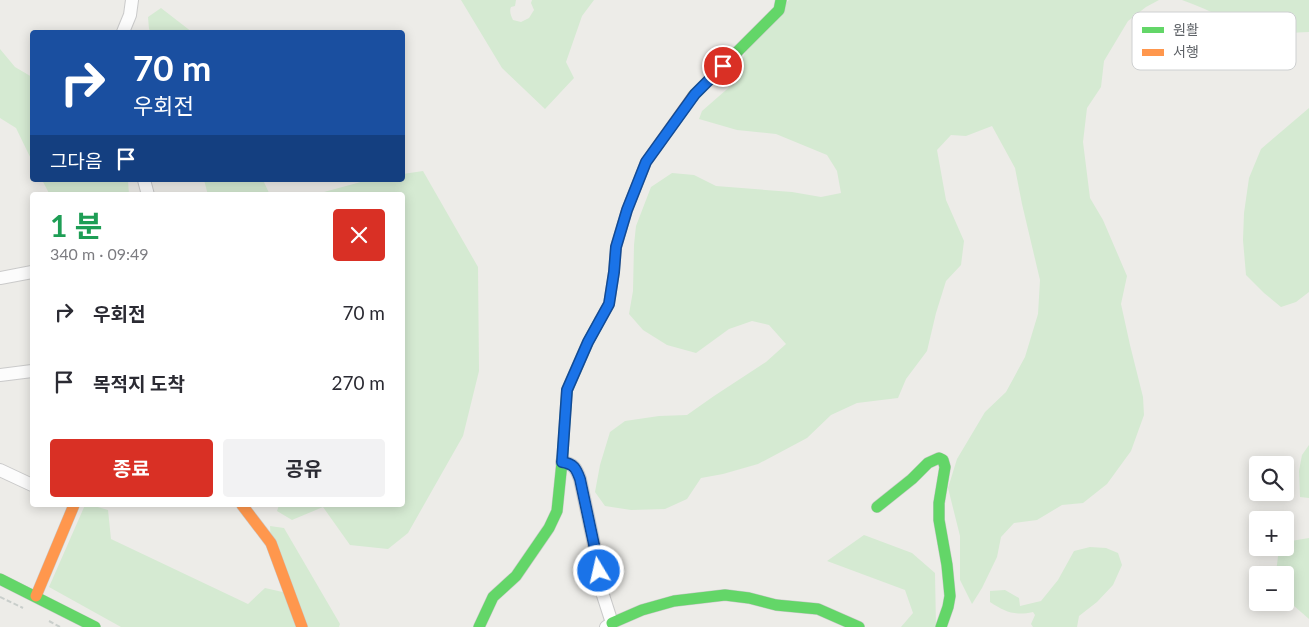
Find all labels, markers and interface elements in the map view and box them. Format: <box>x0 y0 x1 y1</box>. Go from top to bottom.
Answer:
legend <box>1132 12 1296 70</box>
text: 원활 <box>1173 21 1199 38</box>
text: 서행 <box>1173 43 1199 60</box>
pin <box>702 45 744 87</box>
text: 70 m <box>133 46 211 88</box>
icon: right <box>50 50 115 115</box>
icon: arrive <box>709 52 737 80</box>
text: 우회전 <box>133 92 194 119</box>
icon: arrive <box>112 145 140 173</box>
text: 그다음 <box>50 149 102 172</box>
text: 1 분 <box>50 207 102 243</box>
button: close <box>333 209 385 261</box>
text: 340 m · 09:49 <box>50 244 149 263</box>
icon: right <box>50 298 78 326</box>
text: 70 m <box>342 301 385 324</box>
text: 우회전 <box>93 302 145 325</box>
icon: arrive <box>50 368 78 396</box>
text: 270 m <box>331 371 385 394</box>
text: 목적지 도착 <box>93 372 185 395</box>
button: 종료 <box>50 439 213 497</box>
button: 공유 <box>223 439 385 497</box>
map controls <box>1249 456 1294 611</box>
button: search <box>1249 456 1294 501</box>
button: + <box>1249 511 1294 556</box>
position arrow <box>572 544 624 596</box>
button: − <box>1249 566 1294 611</box>

